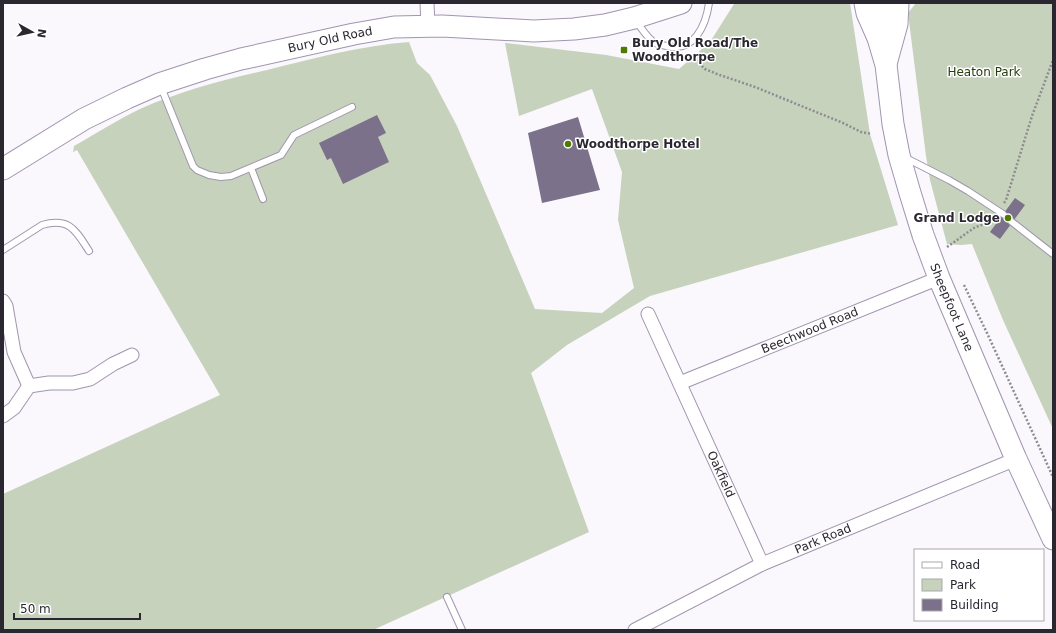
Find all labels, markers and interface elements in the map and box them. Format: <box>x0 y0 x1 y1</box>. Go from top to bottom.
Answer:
north arrow <box>12 12 52 52</box>
street label: Bury Old Road <box>287 24 374 55</box>
text: N <box>34 28 48 39</box>
place label: Bury Old Road/The Woodthorpe <box>632 36 758 64</box>
marker: Bury Old Road/The Woodthorpe <box>619 45 629 55</box>
park label: Heaton Park <box>947 65 1021 79</box>
place label: Woodthorpe Hotel <box>576 137 700 151</box>
marker: Woodthorpe Hotel <box>563 139 573 149</box>
place label: Grand Lodge <box>914 211 1000 225</box>
marker: Grand Lodge <box>1003 213 1013 223</box>
street label: Sheepfoot Lane <box>927 261 976 353</box>
street label: Beechwood Road <box>759 305 860 356</box>
street label: Oakfield <box>704 449 738 500</box>
street label: Park Road <box>793 521 853 557</box>
legend <box>914 549 1044 621</box>
text: Road <box>950 558 980 572</box>
text: Park <box>950 578 976 592</box>
scale bar <box>14 595 140 621</box>
text: Building <box>950 598 999 612</box>
text: 50 m <box>20 602 51 616</box>

